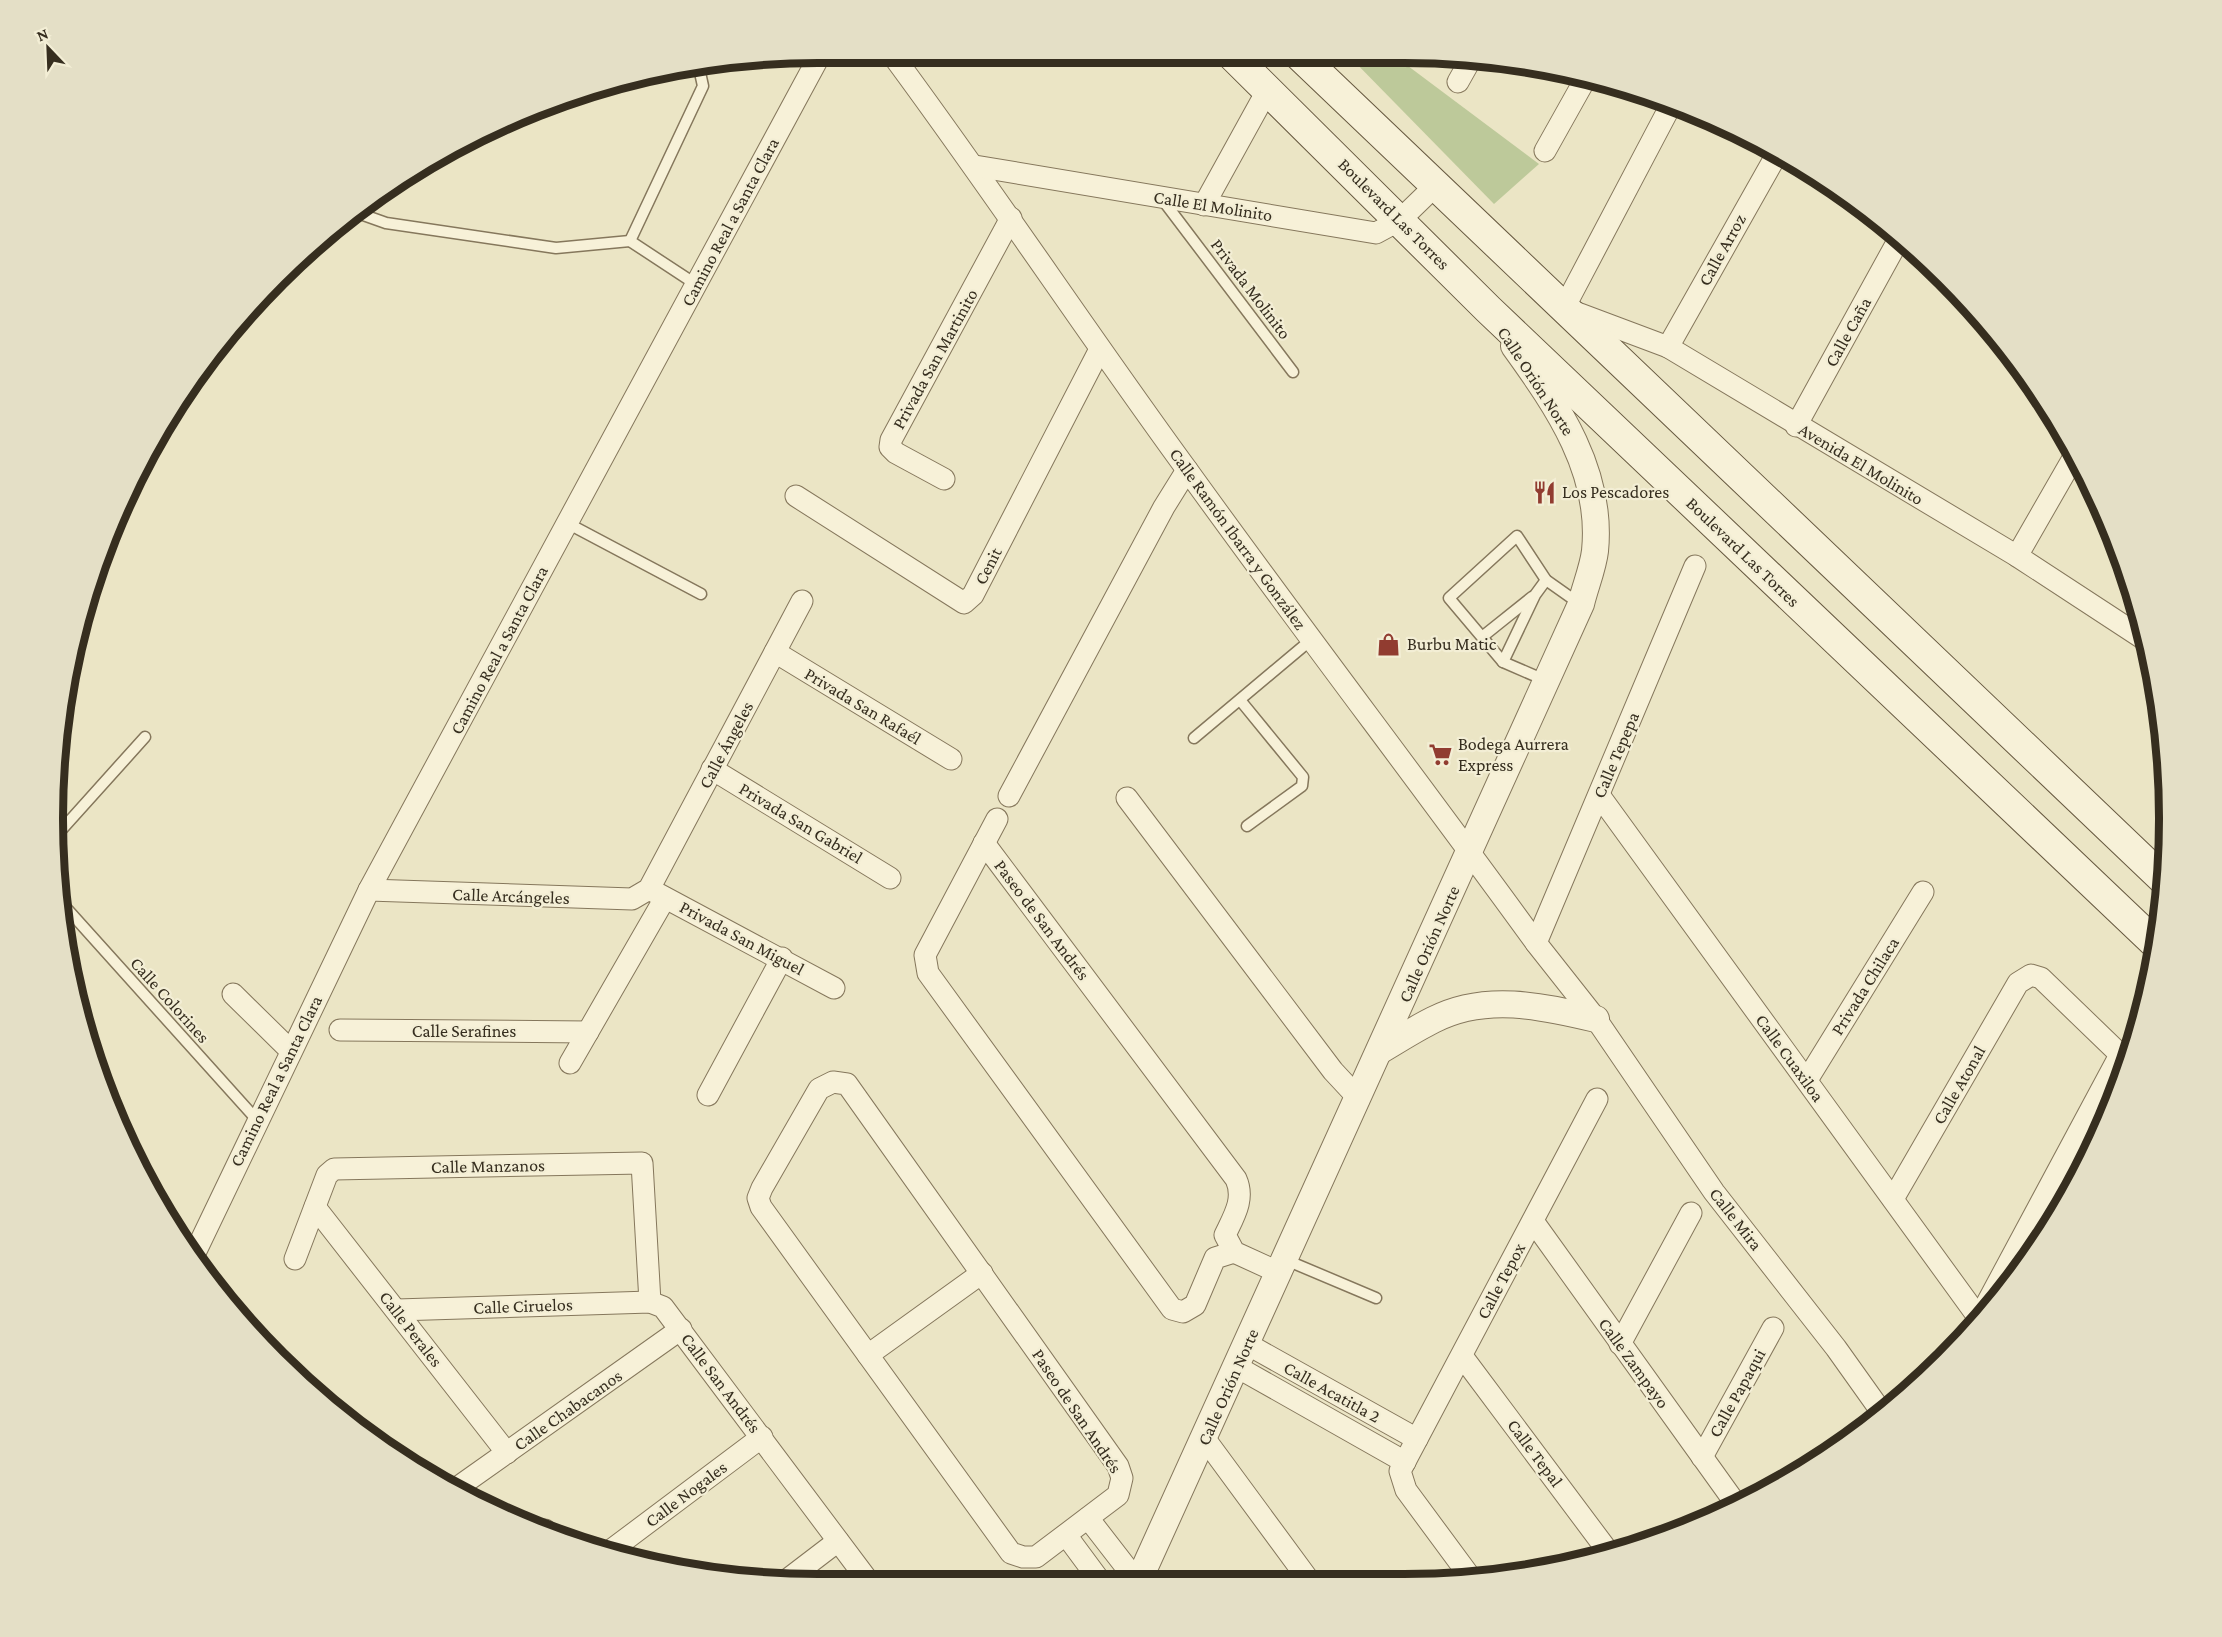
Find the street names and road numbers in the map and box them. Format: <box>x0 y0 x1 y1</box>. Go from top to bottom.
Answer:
street label: Camino Real a Santa Clara <box>677 134 783 310</box>
street label: Boulevard Las Torres <box>1334 154 1454 274</box>
street label: Calle El Molinito <box>1152 187 1274 225</box>
street label: Calle Arroz <box>1694 210 1750 289</box>
street label: Privada Molinito <box>1207 235 1295 343</box>
street label: Privada San Martinito <box>888 285 982 433</box>
street label: Calle Caña <box>1821 294 1875 370</box>
street label: Calle Orión Norte <box>1493 323 1579 439</box>
street label: Avenida El Molinito <box>1795 419 1927 509</box>
street label: Calle Ramón Ibarra y González <box>1165 444 1311 634</box>
street label: Boulevard Las Torres <box>1682 493 1804 611</box>
street label: Cenit <box>970 543 1006 588</box>
street label: Camino Real a Santa Clara <box>446 562 552 738</box>
street label: Privada San Rafaél <box>801 663 925 749</box>
street label: Calle Ángeles <box>695 698 757 792</box>
street label: Calle Tepepa <box>1589 709 1643 801</box>
street label: Privada San Gabriel <box>736 778 867 868</box>
street label: Paseo de San Andrés <box>990 856 1094 984</box>
street label: Calle Orión Norte <box>1394 883 1464 1005</box>
street label: Calle Arcángeles <box>452 884 570 908</box>
street label: Privada San Miguel <box>676 897 808 979</box>
street label: Privada Chilaca <box>1827 933 1903 1039</box>
street label: Calle Colorines <box>126 953 214 1047</box>
street label: Camino Real a Santa Clara <box>226 992 326 1170</box>
street label: Calle Cuaxiloa <box>1752 1010 1828 1106</box>
street label: Calle Serafines <box>412 1021 516 1041</box>
street label: Calle Atonal <box>1929 1042 1990 1128</box>
street label: Calle Manzanos <box>431 1155 545 1177</box>
street label: Calle Mira <box>1705 1184 1767 1254</box>
street label: Calle Tepox <box>1473 1239 1530 1322</box>
street label: Calle Perales <box>375 1287 447 1371</box>
street label: Calle Ciruelos <box>473 1294 573 1318</box>
street label: Calle Zampayo <box>1595 1314 1673 1412</box>
street label: Calle Orión Norte <box>1193 1326 1263 1448</box>
street label: Calle San Andrés <box>677 1329 765 1437</box>
street label: Paseo de San Andrés <box>1028 1345 1126 1477</box>
street label: Calle Papaqui <box>1705 1345 1770 1441</box>
street label: Calle Acatitla 2 <box>1280 1357 1384 1427</box>
street label: Calle Chabacanos <box>510 1365 626 1455</box>
street label: Calle Tepal <box>1503 1415 1567 1491</box>
street label: Calle Nogales <box>641 1457 731 1531</box>

